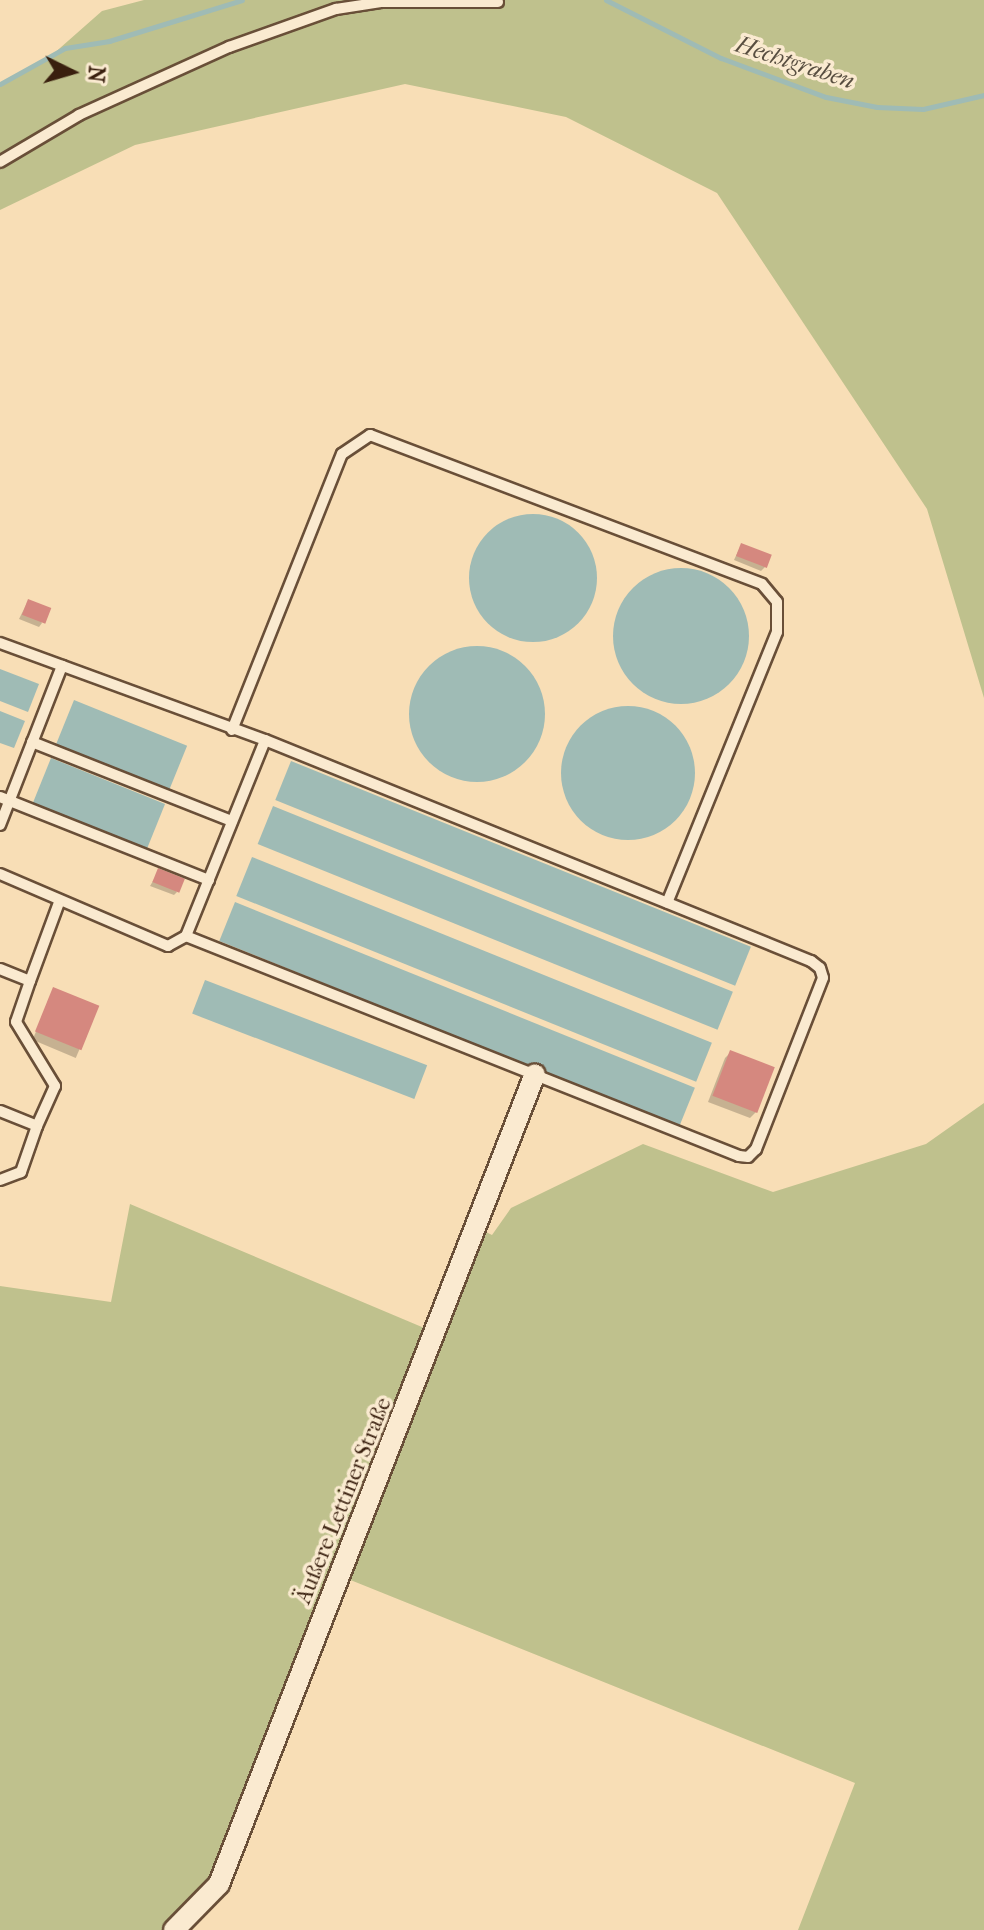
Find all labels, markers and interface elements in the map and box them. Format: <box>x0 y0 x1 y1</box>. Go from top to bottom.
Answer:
water label: Hechtgraben <box>732 30 858 96</box>
north arrow <box>32 32 112 112</box>
text: N <box>82 65 110 84</box>
street label: Äußere Lettiner Straße <box>291 1394 397 1608</box>

